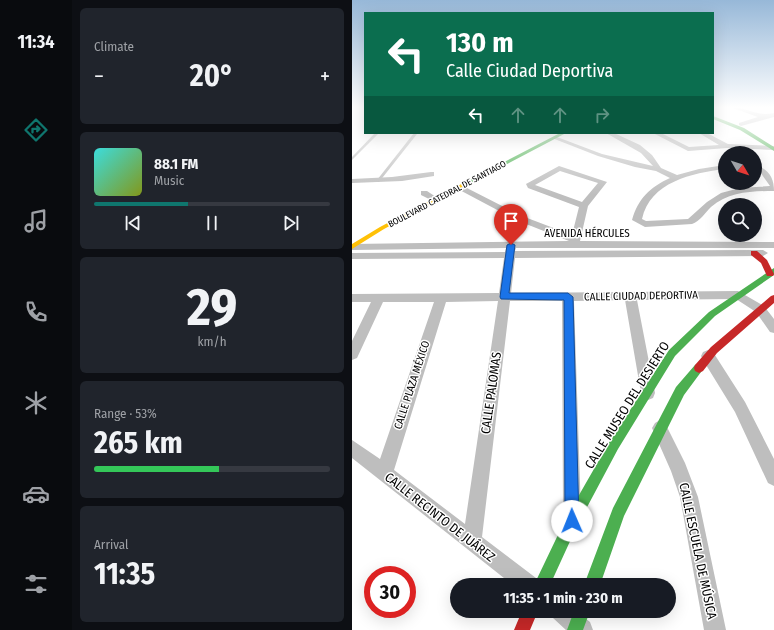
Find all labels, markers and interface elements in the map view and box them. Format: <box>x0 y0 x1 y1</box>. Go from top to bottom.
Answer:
text: 130 m <box>446 26 514 59</box>
icon: left <box>380 28 432 80</box>
text: 11:34 <box>17 31 55 53</box>
text: Climate <box>94 39 134 54</box>
text: 20° <box>190 58 234 94</box>
text: Calle Ciudad Deportiva <box>446 60 613 82</box>
text: − <box>94 63 104 90</box>
text: + <box>320 63 330 90</box>
icon: left <box>465 104 487 126</box>
icon: ahead <box>507 104 529 126</box>
icon: ahead <box>549 104 571 126</box>
icon: right <box>591 104 613 126</box>
icon: directions <box>22 116 50 144</box>
north arrow <box>718 146 762 190</box>
map controls <box>718 146 762 242</box>
text: 88.1 FM <box>154 155 198 173</box>
street label: BOULEVARD CATEDRAL DE SANTIAGO <box>386 158 508 229</box>
text: Music <box>154 173 184 188</box>
button: search <box>718 198 762 242</box>
pin <box>494 204 528 245</box>
icon: music <box>22 207 50 235</box>
icon: arrive <box>500 210 522 232</box>
icon: previous <box>122 212 144 234</box>
icon: pause <box>201 212 223 234</box>
icon: next <box>280 212 302 234</box>
street label: AVENIDA HÉRCULES <box>544 226 630 240</box>
text: 29 <box>187 276 237 339</box>
street label: CALLE CIUDAD DEPORTIVA <box>584 289 698 303</box>
icon: phone <box>22 298 50 326</box>
text: km/h <box>198 334 227 349</box>
street label: CALLE PLAZA MÉXICO <box>391 339 432 431</box>
street label: CALLE MUSEO DEL DESIERTO <box>582 339 672 471</box>
street label: CALLE PALOMAS <box>478 351 504 435</box>
icon: climate <box>22 389 50 417</box>
text: Range · 53% <box>94 406 157 421</box>
text: 265 km <box>94 425 183 461</box>
street label: CALLE RECINTO DE JUÁREZ <box>382 469 498 565</box>
icon: car <box>22 480 50 508</box>
street label: CALLE ESCUELA DE MÚSICA <box>676 481 720 621</box>
position arrow <box>551 500 593 542</box>
text: Arrival <box>94 537 128 552</box>
text: 11:35 <box>94 556 155 592</box>
speed limit sign: 30 <box>364 566 416 618</box>
icon: filters <box>22 570 50 598</box>
text: 11:35 · 1 min · 230 m <box>503 589 623 607</box>

